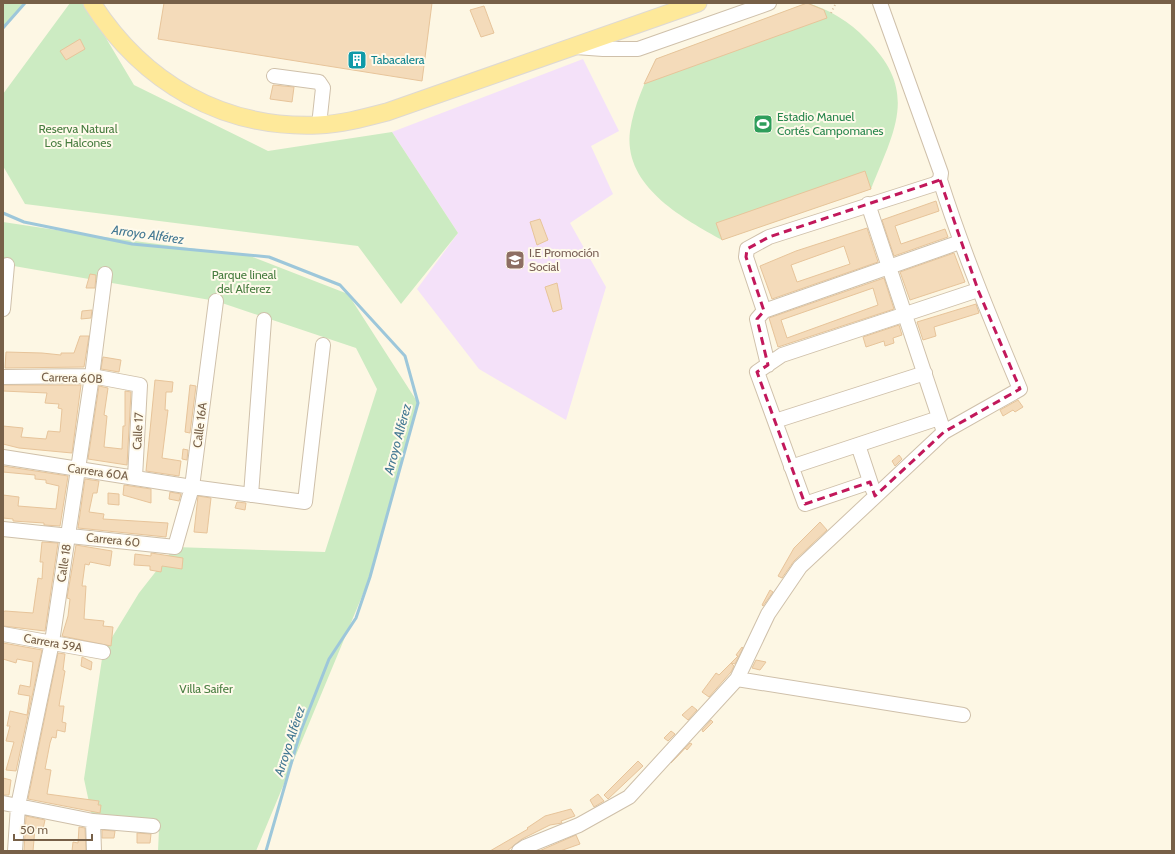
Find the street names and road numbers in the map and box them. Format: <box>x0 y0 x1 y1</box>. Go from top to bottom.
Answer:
street label: Carrera 60B <box>41 369 103 386</box>
street label: Calle 16A <box>189 401 210 449</box>
street label: Calle 17 <box>129 412 146 450</box>
street label: Carrera 60A <box>67 460 130 483</box>
street label: Carrera 60 <box>85 529 141 550</box>
street label: Calle 18 <box>53 543 74 583</box>
street label: Carrera 59A <box>23 630 84 655</box>

